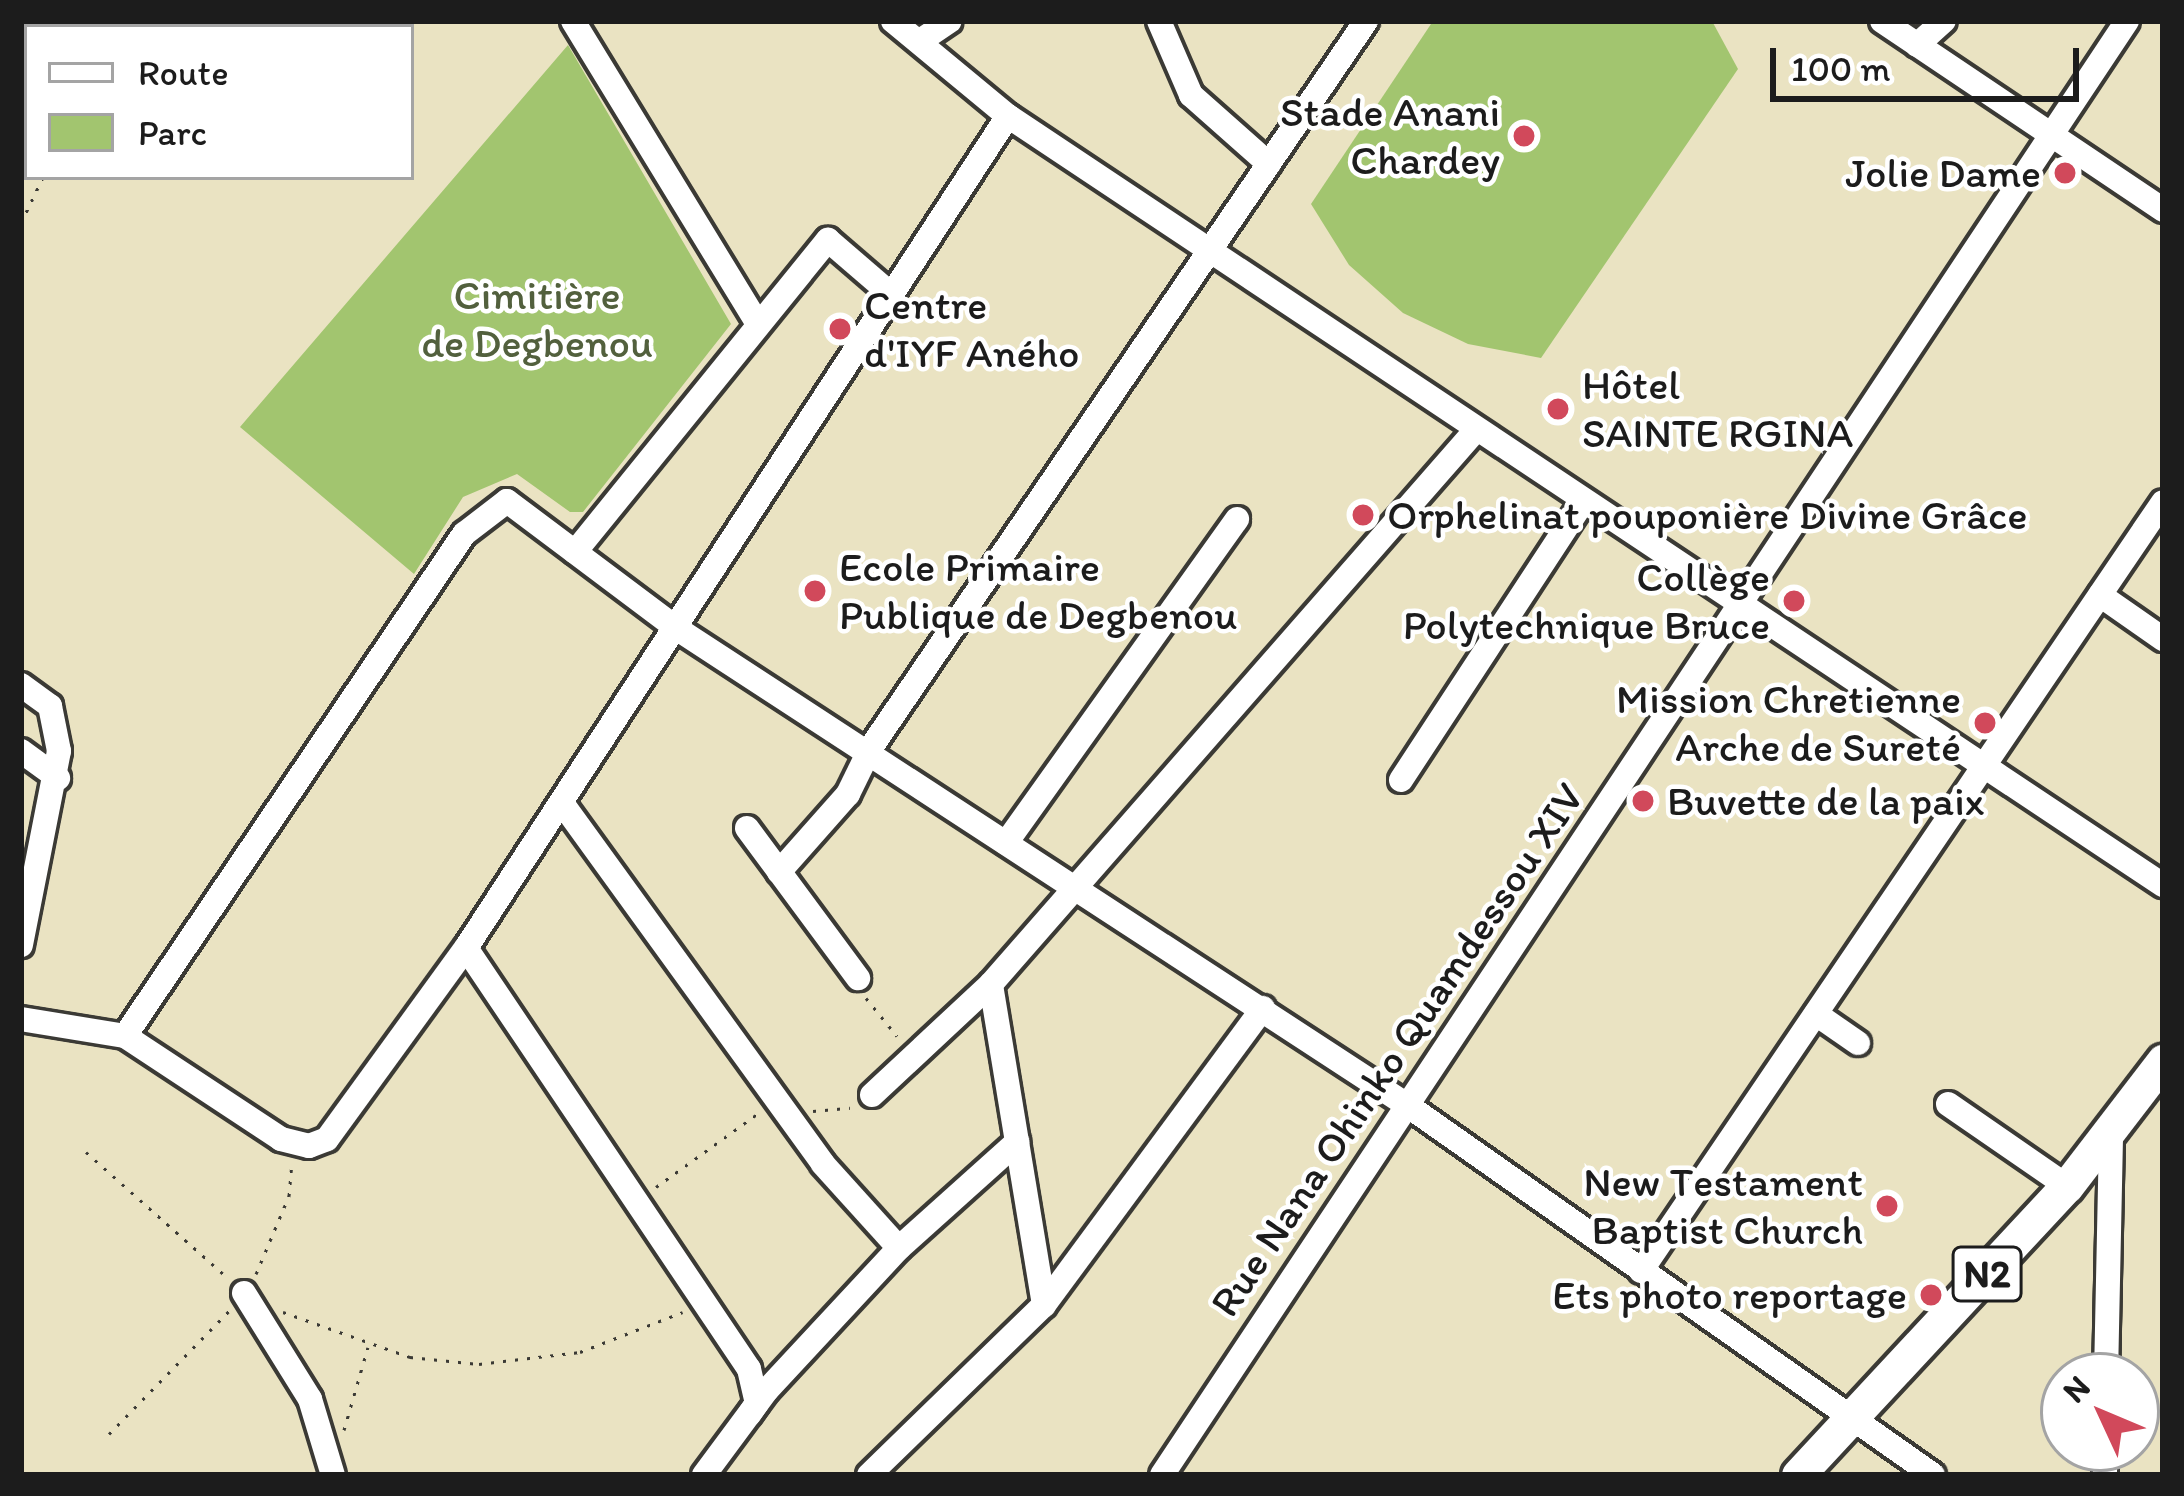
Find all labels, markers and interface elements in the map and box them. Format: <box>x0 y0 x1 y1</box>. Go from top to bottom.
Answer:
legend <box>24 24 414 180</box>
scale bar <box>1776 24 2085 98</box>
text: 100 m <box>1791 47 1890 90</box>
text: Route <box>138 51 229 94</box>
place label: Stade Anani Chardey <box>1281 87 1500 186</box>
text: Parc <box>138 111 207 154</box>
marker: Stade Anani Chardey <box>1511 123 1537 149</box>
place label: Jolie Dame <box>1843 148 2041 198</box>
marker: Jolie Dame <box>2052 160 2078 186</box>
park label: Cimitière de Degbenou <box>421 270 653 368</box>
place label: Centre d'IYF Aného <box>864 280 1079 378</box>
marker: Centre d'IYF Aného <box>827 316 853 342</box>
place label: Hôtel SAINTE RGINA <box>1582 360 1853 458</box>
marker: Hôtel SAINTE RGINA <box>1545 396 1571 422</box>
place label: Orphelinat pouponière Divine Grâce <box>1387 490 2026 540</box>
marker: Orphelinat pouponière Divine Grâce <box>1350 502 1376 528</box>
place label: Ecole Primaire Publique de Degbenou <box>839 542 1237 640</box>
place label: Collège Polytechnique Bruce <box>1403 552 1770 650</box>
marker: Ecole Primaire Publique de Degbenou <box>802 578 828 604</box>
marker: Collège Polytechnique Bruce <box>1781 588 1807 614</box>
place label: Mission Chretienne Arche de Sureté <box>1616 674 1961 772</box>
marker: Mission Chretienne Arche de Sureté <box>1972 710 1998 736</box>
street label: Rue Nana Ohinko Quamdessou XIV <box>1199 774 1595 1326</box>
place label: Buvette de la paix <box>1667 776 1986 826</box>
marker: Buvette de la paix <box>1630 788 1656 814</box>
place label: New Testament Baptist Church <box>1587 1157 1863 1256</box>
marker: New Testament Baptist Church <box>1874 1193 1900 1219</box>
road number: N2 <box>1951 1241 2023 1307</box>
place label: Ets photo reportage <box>1554 1270 1907 1320</box>
marker: Ets photo reportage <box>1918 1282 1944 1308</box>
north arrow <box>2040 1352 2160 1472</box>
text: N <box>2054 1367 2098 1410</box>

